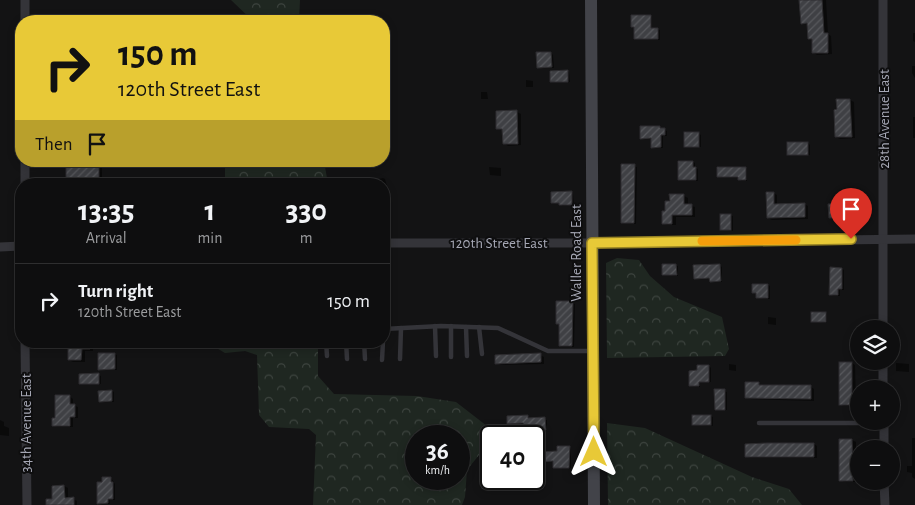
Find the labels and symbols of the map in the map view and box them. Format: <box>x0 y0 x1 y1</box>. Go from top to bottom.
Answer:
street label: 28th Avenue East <box>877 69 892 169</box>
pin <box>830 188 872 239</box>
street label: Waller Road East <box>569 204 584 302</box>
street label: 120th Street East <box>451 236 548 251</box>
street label: 34th Avenue East <box>19 373 34 472</box>
speed limit sign: 40 <box>480 425 545 490</box>
position arrow <box>567 425 619 477</box>

